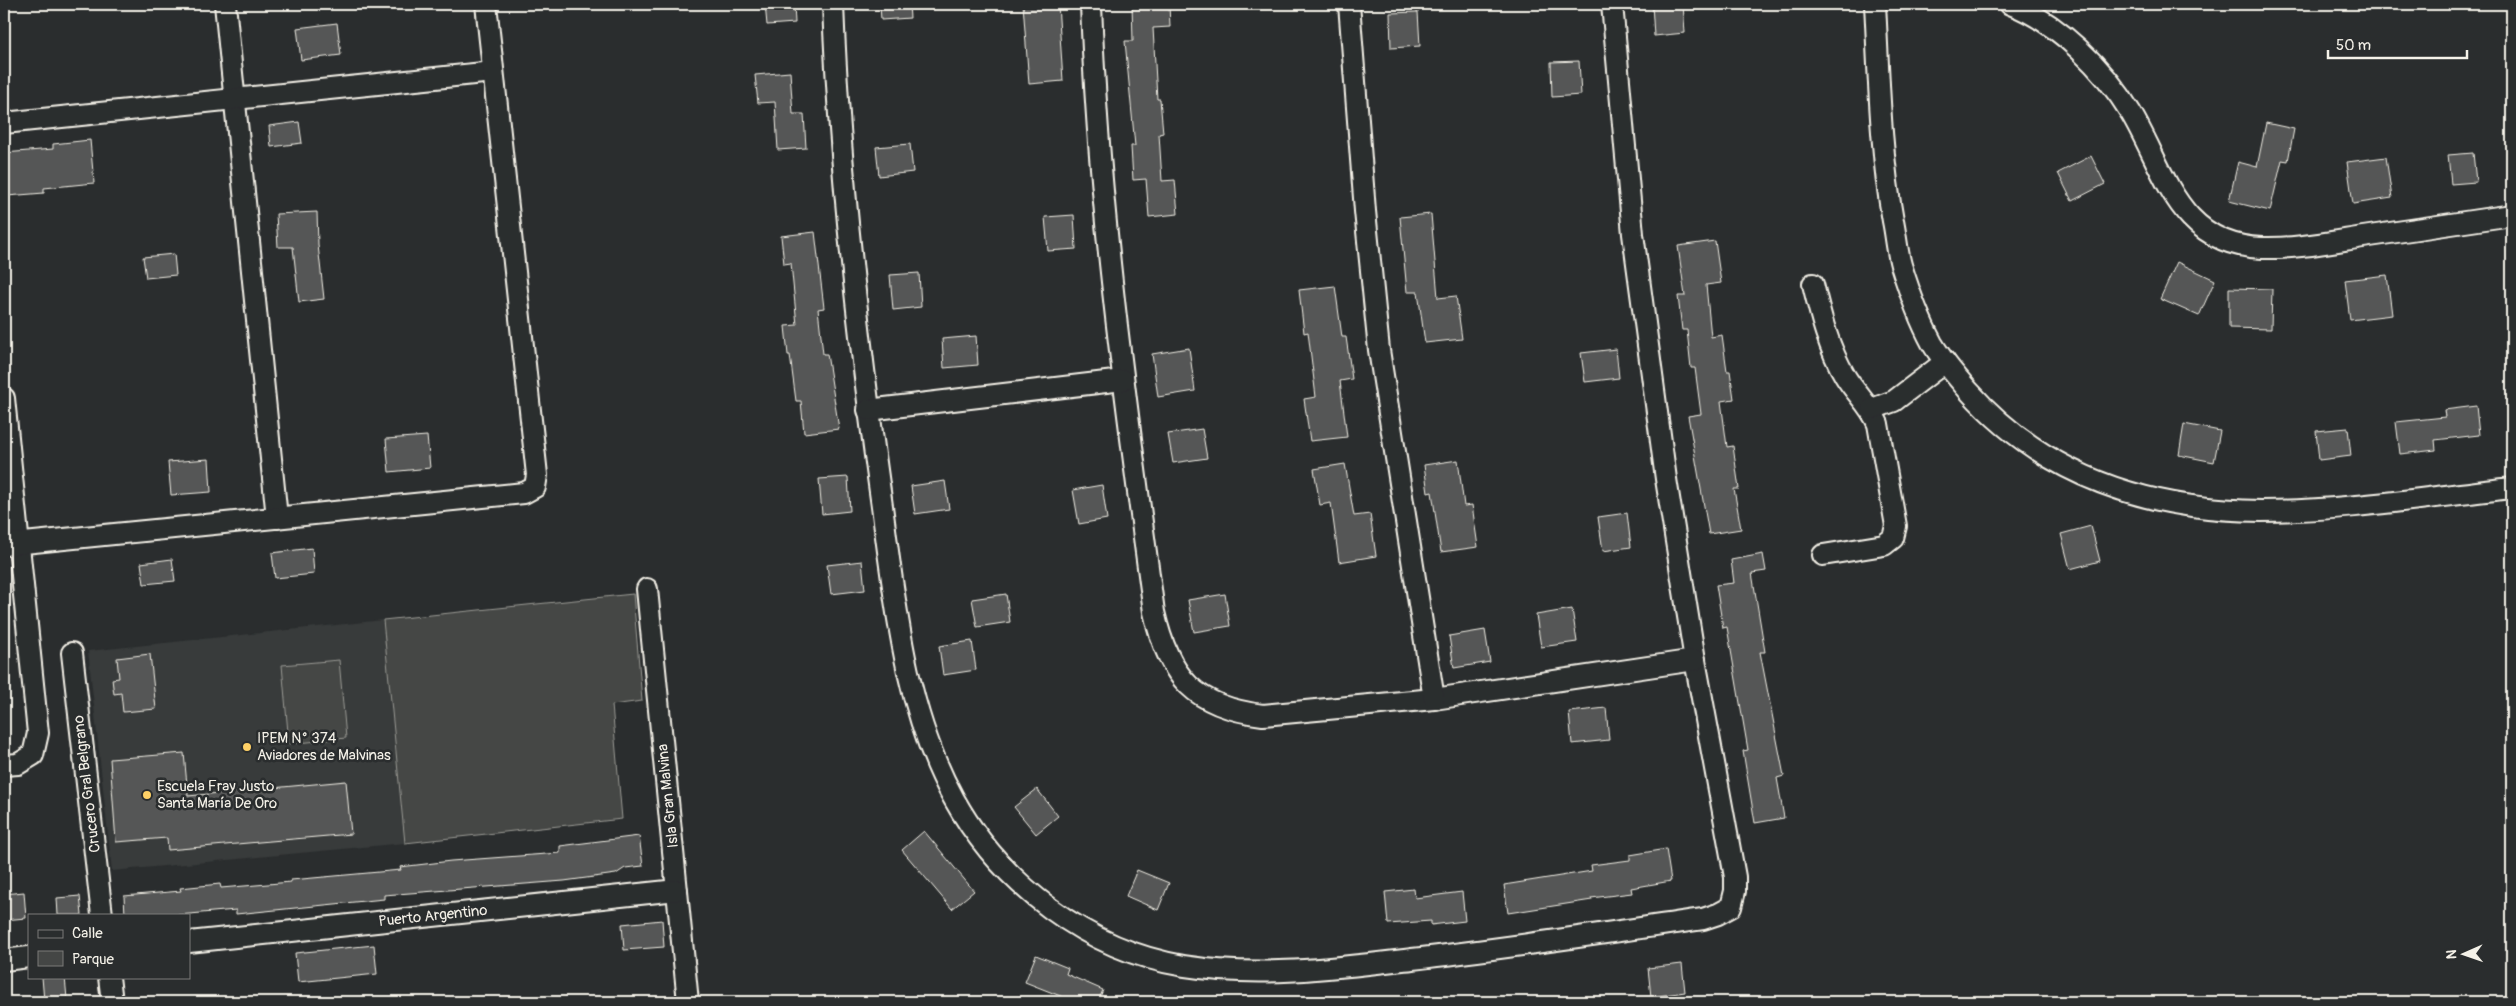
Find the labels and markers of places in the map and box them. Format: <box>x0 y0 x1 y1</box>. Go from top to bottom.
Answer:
place label: IPEM N° 374 Aviadores de Malvinas <box>257 729 391 765</box>
marker: IPEM N° 374 Aviadores de Malvinas <box>241 741 253 753</box>
place label: Escuela Fray Justo Santa María De Oro <box>157 777 277 813</box>
marker: Escuela Fray Justo Santa María De Oro <box>141 789 153 801</box>

